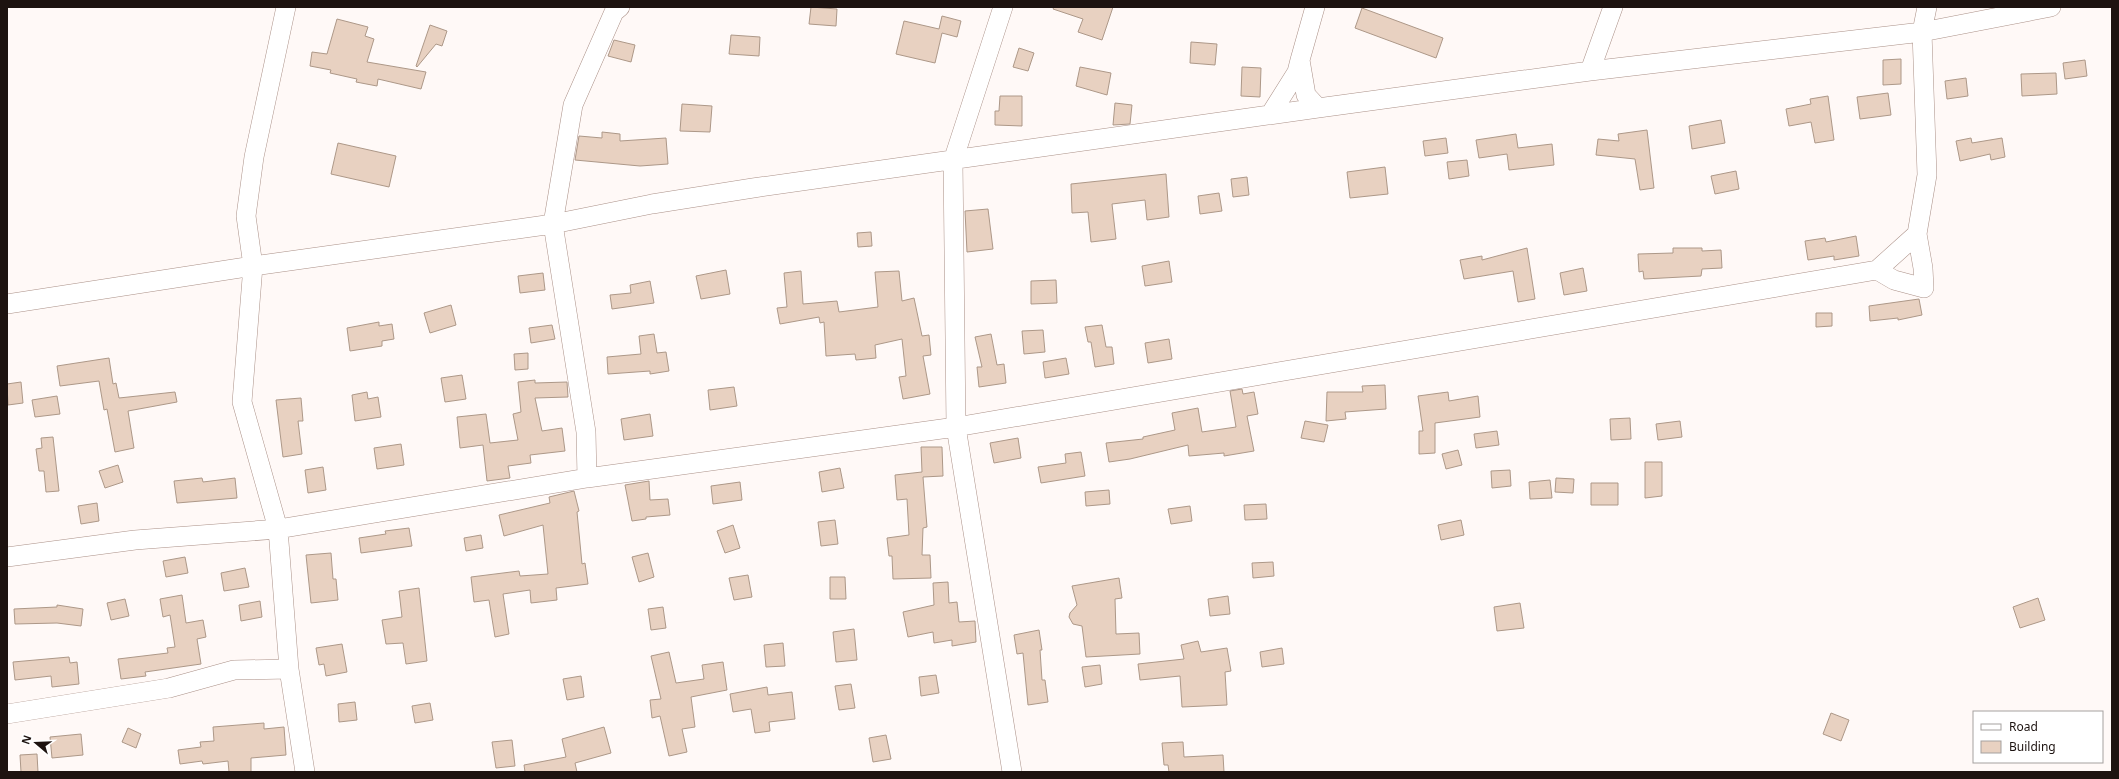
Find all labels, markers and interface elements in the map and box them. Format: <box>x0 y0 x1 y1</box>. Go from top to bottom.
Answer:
legend <box>1973 711 2103 763</box>
text: Road <box>2009 718 2038 735</box>
north arrow <box>16 723 56 763</box>
text: N <box>18 733 35 746</box>
text: Building <box>2009 738 2056 755</box>

